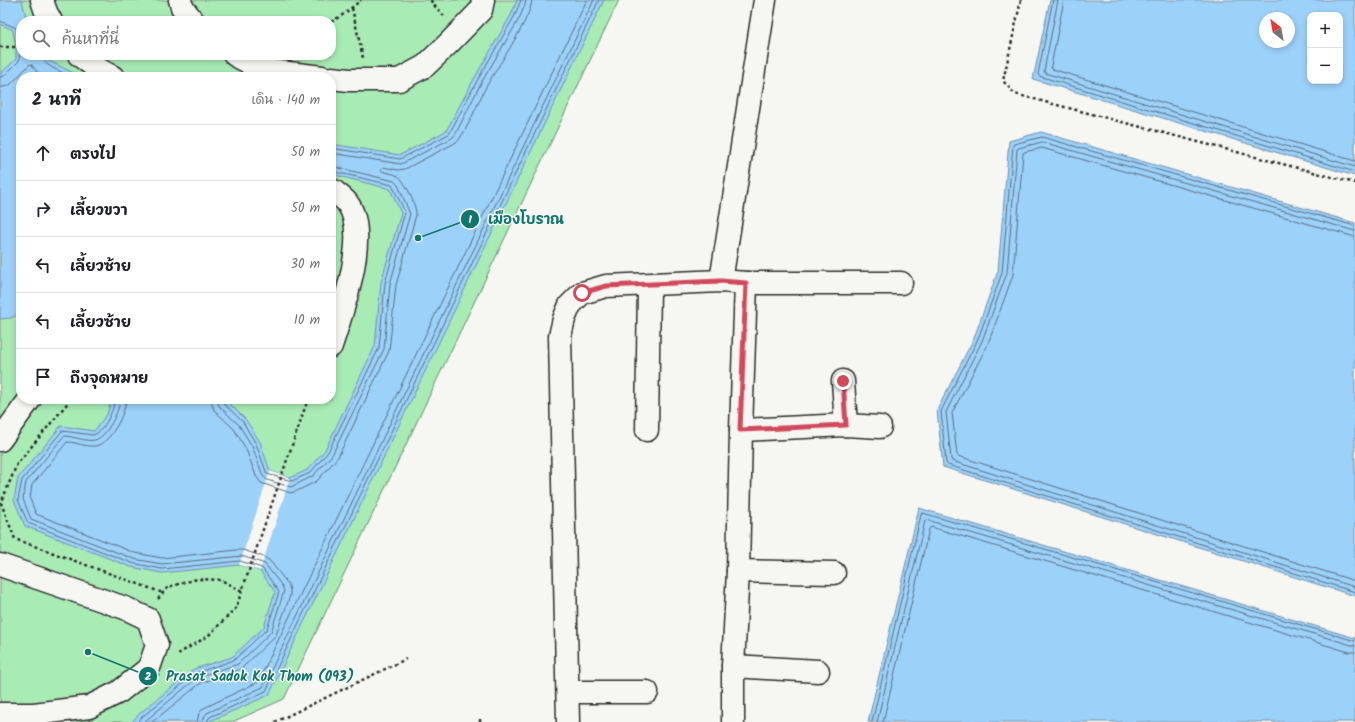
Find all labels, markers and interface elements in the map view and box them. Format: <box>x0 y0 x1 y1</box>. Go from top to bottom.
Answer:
north arrow <box>1259 12 1295 48</box>
map controls <box>1307 12 1343 84</box>
button: + <box>1307 12 1343 48</box>
search box <box>16 16 336 60</box>
icon: search <box>30 27 52 49</box>
text: ค้นหาที่นี่ <box>62 28 119 52</box>
button: − <box>1307 48 1343 84</box>
text: 2 นาที <box>32 87 81 114</box>
text: เดิน · 140 m <box>251 90 320 111</box>
icon: ahead <box>32 142 54 164</box>
text: 50 m <box>291 142 320 163</box>
text: ตรงไป <box>70 143 116 167</box>
icon: right <box>32 198 54 220</box>
text: 50 m <box>291 198 320 219</box>
text: เลี้ยวขวา <box>70 199 128 223</box>
callout: เมืองโบราณ <box>460 206 571 232</box>
text: เมืองโบราณ <box>488 209 564 231</box>
text: 1 <box>468 210 472 229</box>
icon: left <box>32 254 54 276</box>
text: 30 m <box>291 254 320 275</box>
text: เลี้ยวซ้าย <box>70 255 131 279</box>
route start <box>573 284 591 302</box>
icon: left <box>32 310 54 332</box>
text: 10 m <box>294 310 320 331</box>
text: เลี้ยวซ้าย <box>70 311 131 335</box>
icon: arrive <box>32 366 54 388</box>
text: ถึงจุดหมาย <box>70 367 148 391</box>
route end <box>834 372 852 390</box>
callout: Prasat Sadok Kok Thom (093) <box>138 663 362 689</box>
text: Prasat Sadok Kok Thom (093) <box>166 666 354 688</box>
text: 2 <box>145 667 152 686</box>

